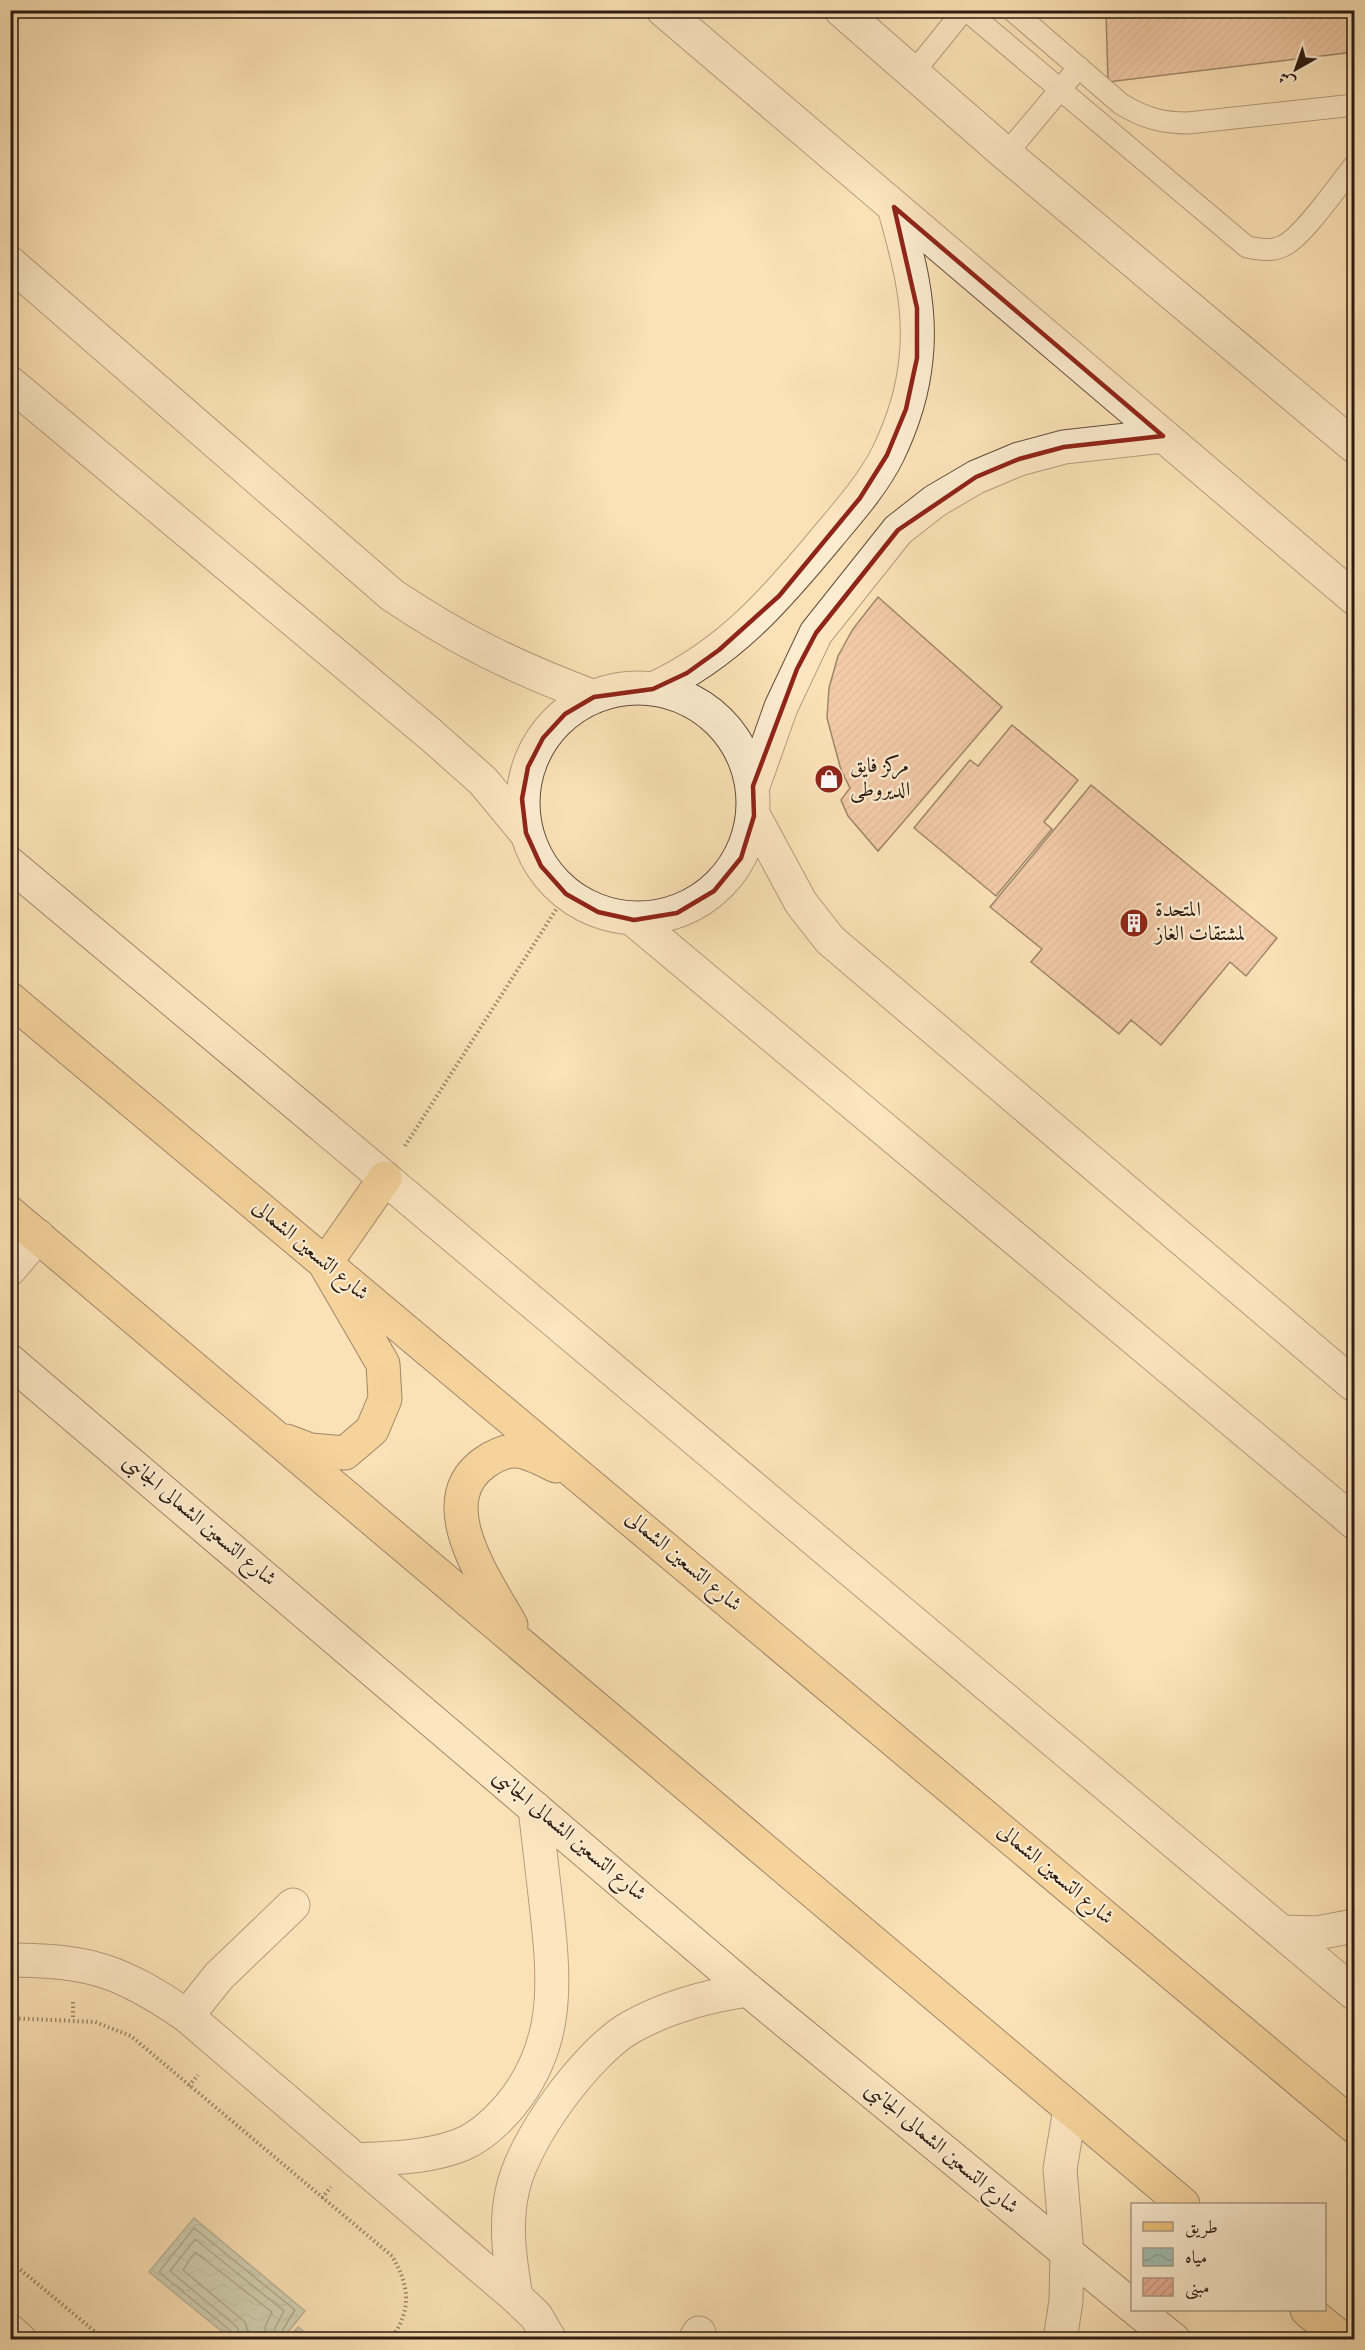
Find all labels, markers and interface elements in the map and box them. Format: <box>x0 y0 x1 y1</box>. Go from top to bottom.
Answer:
north arrow <box>1266 39 1326 99</box>
text: ش <box>1274 65 1301 92</box>
place label: مركز فايق الديروطى <box>850 752 910 806</box>
shop icon: مركز فايق الديروطى <box>813 763 845 795</box>
place label: المتحدة لمشتقات الغاز <box>1153 896 1245 950</box>
building icon: المتحدة لمشتقات الغاز <box>1118 907 1150 939</box>
street label: شارع التسعين الشمالى <box>245 1193 375 1310</box>
street label: شارع التسعين الشمالى الجانبى <box>115 1448 282 1595</box>
street label: شارع التسعين الشمالى <box>618 1504 748 1621</box>
street label: شارع التسعين الشمالى الجانبى <box>485 1763 652 1910</box>
street label: شارع التسعين الشمالى <box>990 1817 1120 1934</box>
street label: شارع التسعين الشمالى الجانبى <box>857 2076 1024 2223</box>
legend <box>1131 2203 1326 2311</box>
text: طريق <box>1185 2216 1218 2242</box>
text: مياه <box>1185 2246 1207 2272</box>
text: مبنى <box>1185 2276 1210 2302</box>

